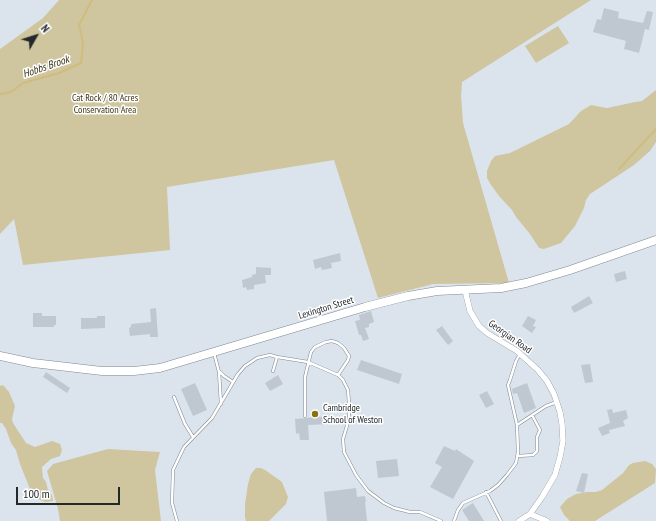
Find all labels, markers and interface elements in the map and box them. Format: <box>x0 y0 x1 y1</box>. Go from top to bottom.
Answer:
north arrow <box>16 16 56 56</box>
text: N <box>38 22 53 35</box>
water label: Hobbs Brook <box>21 53 71 81</box>
park label: Cat Rock / 80 Acres Conservation Area <box>72 92 138 116</box>
street label: Lexington Street <box>297 294 355 322</box>
street label: Georgian Road <box>486 318 534 356</box>
place label: Cambridge School of Weston <box>323 402 382 426</box>
marker: Cambridge School of Weston <box>310 409 320 419</box>
scale bar <box>18 479 122 505</box>
text: 100 m <box>23 486 50 501</box>

